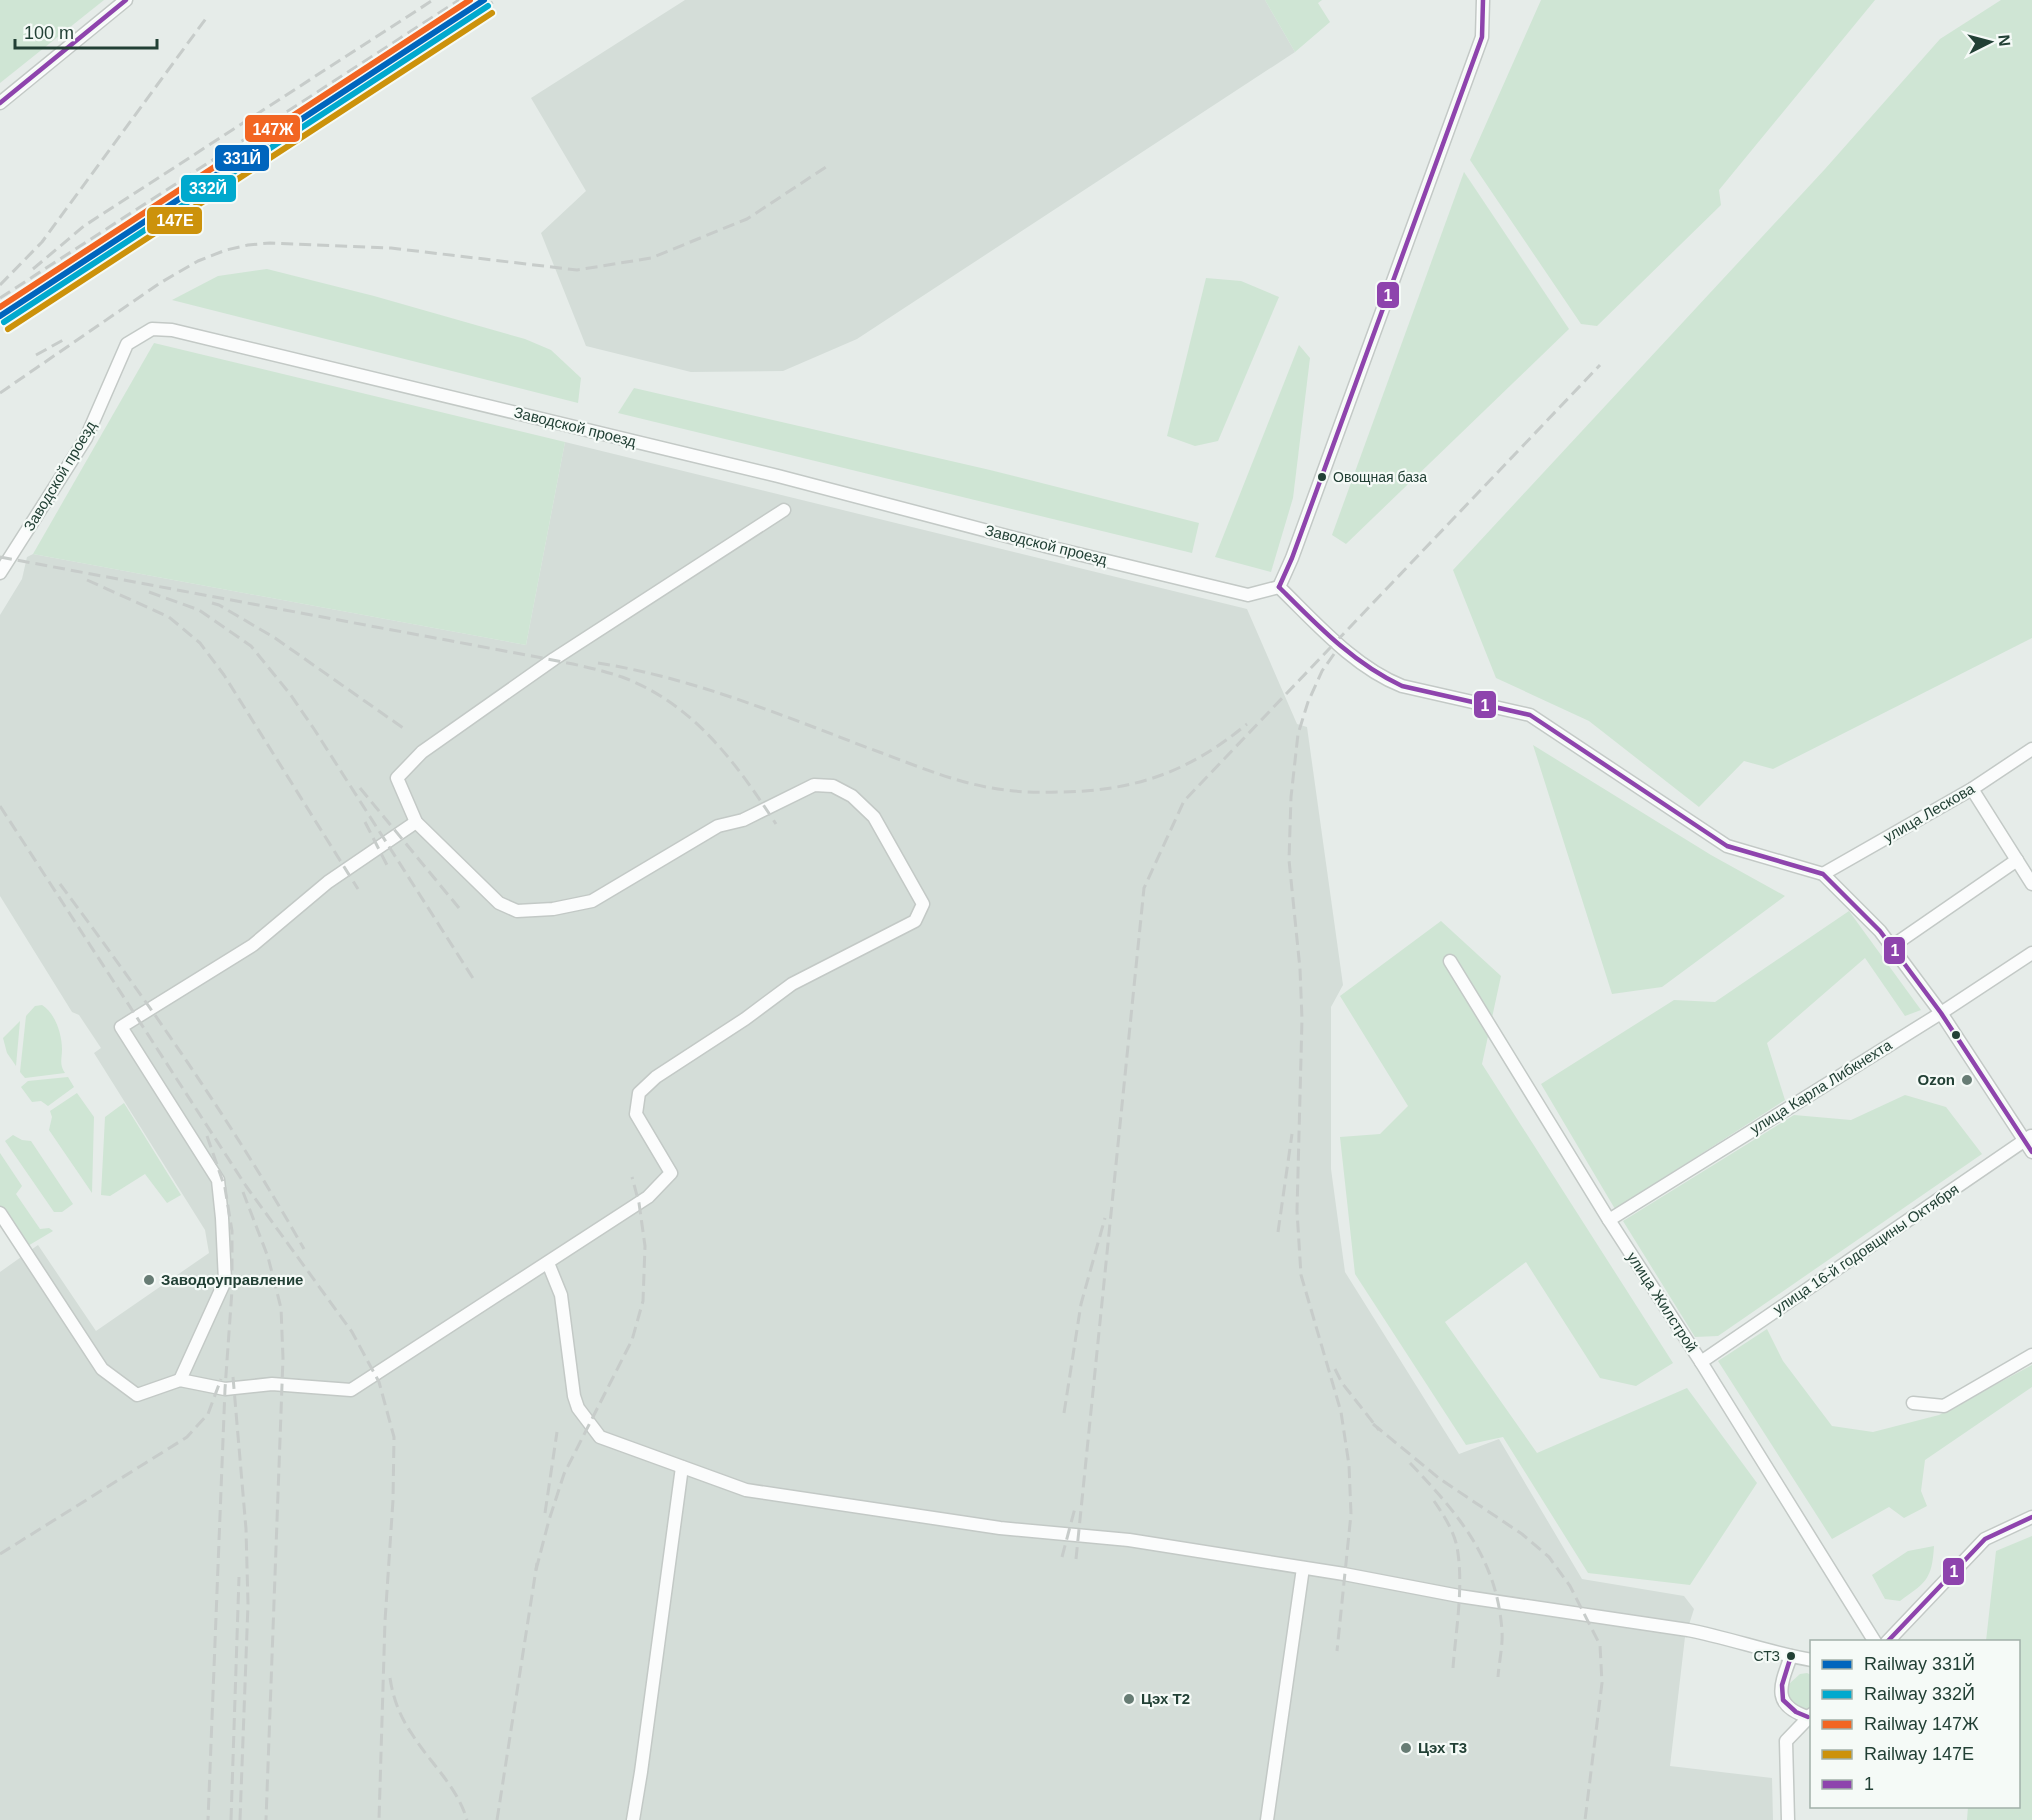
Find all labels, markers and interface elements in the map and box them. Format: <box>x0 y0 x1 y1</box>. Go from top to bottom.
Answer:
scale bar <box>15 12 158 50</box>
north arrow <box>1960 12 2020 72</box>
text: 100 m <box>24 23 74 43</box>
text: N <box>1995 34 2013 47</box>
line badge: 147Ж <box>244 114 301 143</box>
text: 147Ж <box>252 121 294 138</box>
line badge: 331Й <box>214 144 270 172</box>
text: 331Й <box>223 149 261 167</box>
line badge: 332Й <box>180 174 237 203</box>
text: 332Й <box>189 179 227 197</box>
line badge: 147Е <box>146 206 203 235</box>
text: 147Е <box>156 212 194 229</box>
line badge: 1 <box>1376 281 1400 309</box>
text: 1 <box>1384 287 1393 304</box>
street label: Заводской проезд <box>512 403 638 450</box>
street label: Заводской проезд <box>20 417 99 534</box>
place label: Овощная база <box>1333 469 1427 485</box>
marker: Овощная база <box>1316 471 1328 483</box>
street label: Заводской проезд <box>983 521 1109 568</box>
line badge: 1 <box>1473 690 1497 719</box>
text: 1 <box>1481 697 1490 714</box>
street label: улица Лескова <box>1880 779 1978 846</box>
line badge: 1 <box>1883 936 1906 965</box>
text: 1 <box>1891 942 1900 959</box>
unlabelled marker <box>1950 1029 1962 1041</box>
street label: улица Карла Либкнехта <box>1747 1036 1895 1137</box>
place label: Ozon <box>1918 1071 1955 1088</box>
marker: Ozon <box>1960 1073 1974 1087</box>
street label: улица 16-й годовщины Октября <box>1770 1180 1962 1317</box>
street label: улица Жилстрой <box>1624 1249 1701 1355</box>
place label: Заводоуправление <box>161 1271 303 1288</box>
marker: Заводоуправление <box>142 1273 156 1287</box>
line badge: 1 <box>1942 1557 1965 1586</box>
text: 1 <box>1950 1563 1959 1580</box>
legend <box>1810 1640 2020 1808</box>
place label: СТЗ <box>1754 1648 1780 1664</box>
marker: СТЗ <box>1785 1650 1797 1662</box>
text: Railway 331Й <box>1864 1653 1975 1674</box>
text: Railway 332Й <box>1864 1683 1975 1704</box>
place label: Цэх Т2 <box>1141 1690 1190 1707</box>
marker: Цэх Т2 <box>1122 1692 1136 1706</box>
text: Railway 147Ж <box>1864 1714 1979 1734</box>
place label: Цэх Т3 <box>1418 1739 1467 1756</box>
marker: Цэх Т3 <box>1399 1741 1413 1755</box>
text: Railway 147Е <box>1864 1744 1974 1764</box>
text: 1 <box>1864 1774 1874 1794</box>

